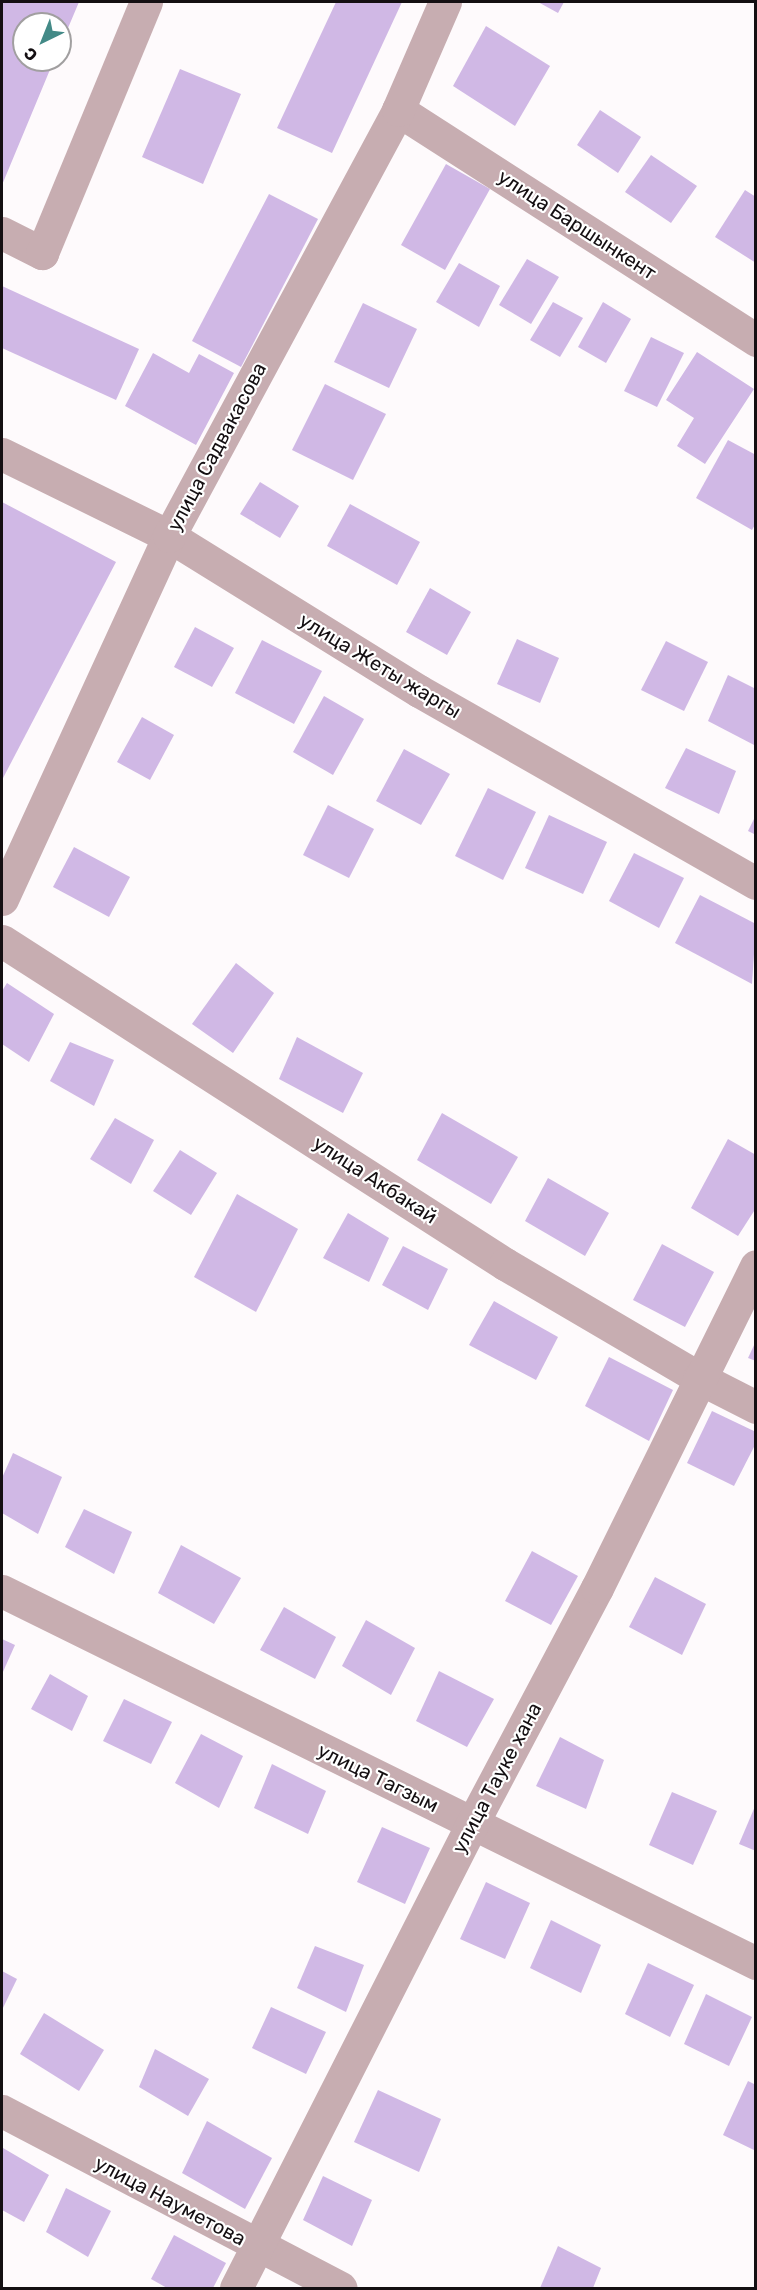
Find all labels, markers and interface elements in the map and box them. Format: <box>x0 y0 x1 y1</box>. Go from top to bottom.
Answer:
north arrow <box>12 12 72 72</box>
text: С <box>20 43 41 65</box>
street label: улица Баршынкент <box>493 165 661 285</box>
street label: улица Садвакасова <box>162 359 272 535</box>
street label: улица Жеты жаргы <box>295 608 465 724</box>
street label: улица Акбакай <box>308 1131 442 1229</box>
street label: улица Тауке хана <box>447 1698 547 1858</box>
street label: улица Тагзым <box>314 1738 442 1818</box>
street label: улица Науметова <box>90 2151 250 2251</box>

